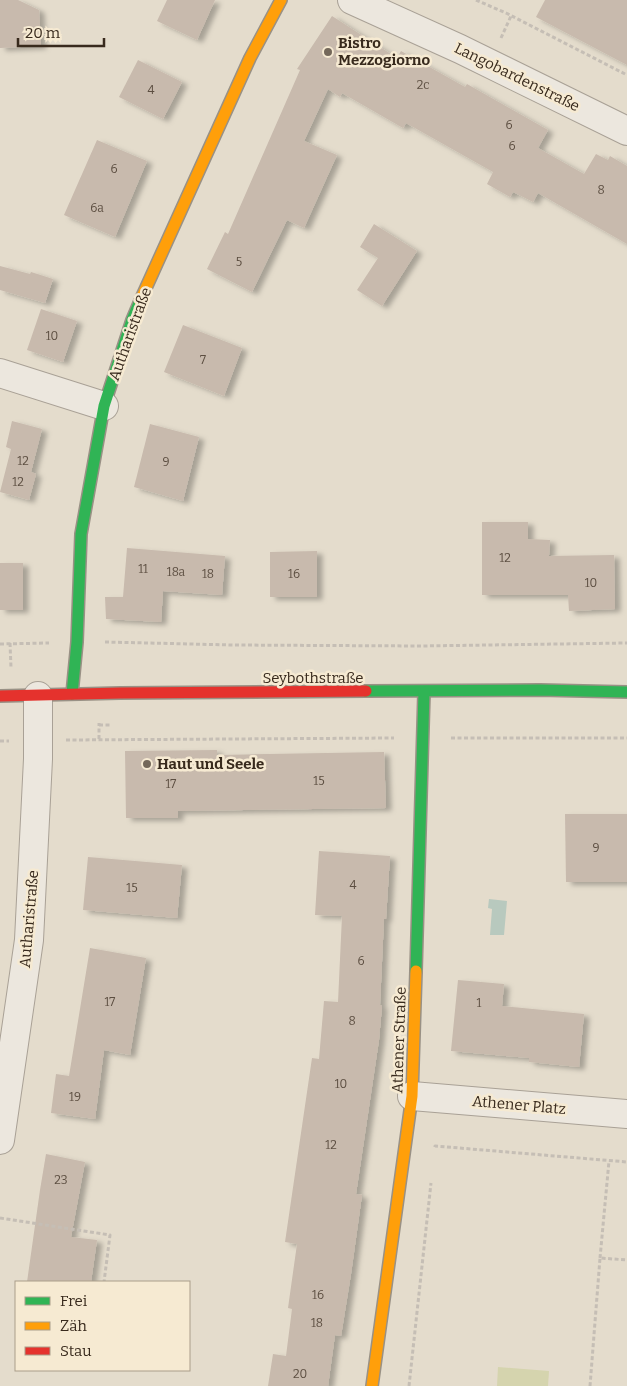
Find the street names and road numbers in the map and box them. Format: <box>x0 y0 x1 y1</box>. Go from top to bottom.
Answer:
street label: Langobardenstraße <box>451 39 583 115</box>
street label: Autharistraße <box>105 285 155 383</box>
street label: Seybothstraße <box>262 669 364 687</box>
street label: Autharistraße <box>16 869 42 969</box>
street label: Athener Straße <box>388 986 410 1094</box>
street label: Athener Platz <box>471 1092 567 1118</box>

